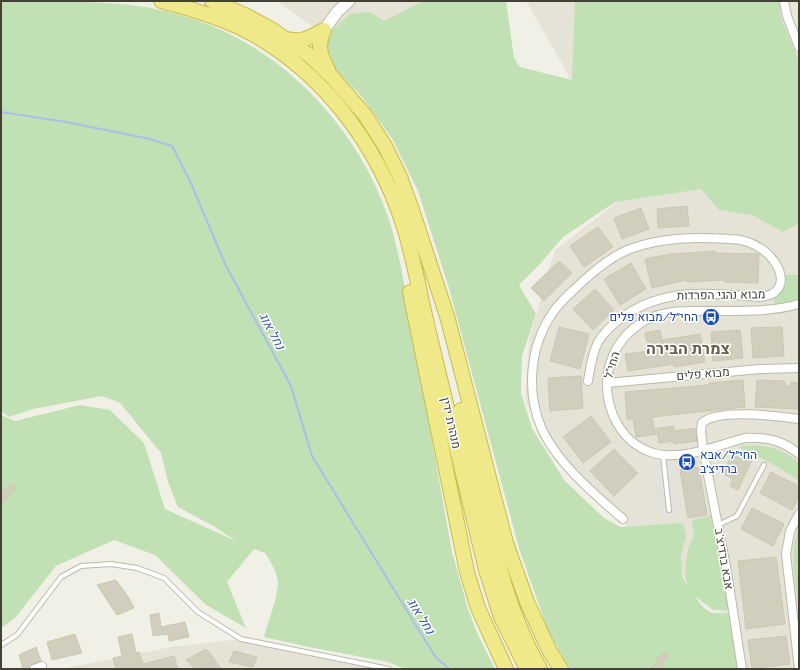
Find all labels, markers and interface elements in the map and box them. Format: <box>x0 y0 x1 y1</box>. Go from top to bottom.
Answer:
street label: מבוא נהגי הפרדות <box>677 287 765 303</box>
bus stop icon: החי״ל/מבוא פלים <box>701 307 721 327</box>
water label: נחל אוג <box>256 310 289 353</box>
place label: החי״ל/מבוא פלים <box>610 310 698 324</box>
district label: צמרת הבירה <box>646 339 730 358</box>
street label: החי"ל <box>601 350 623 380</box>
street label: מבוא פלים <box>676 365 730 383</box>
street label: מנהרת ידין <box>438 396 464 450</box>
place label: החי״ל/אבא ברדיצ׳ב <box>700 448 757 476</box>
bus stop icon: החי״ל/אבא ברדיצ׳ב <box>677 452 697 472</box>
street label: אבא ברדיצ'ב <box>712 527 736 591</box>
water label: נחל אוג <box>404 595 439 638</box>

